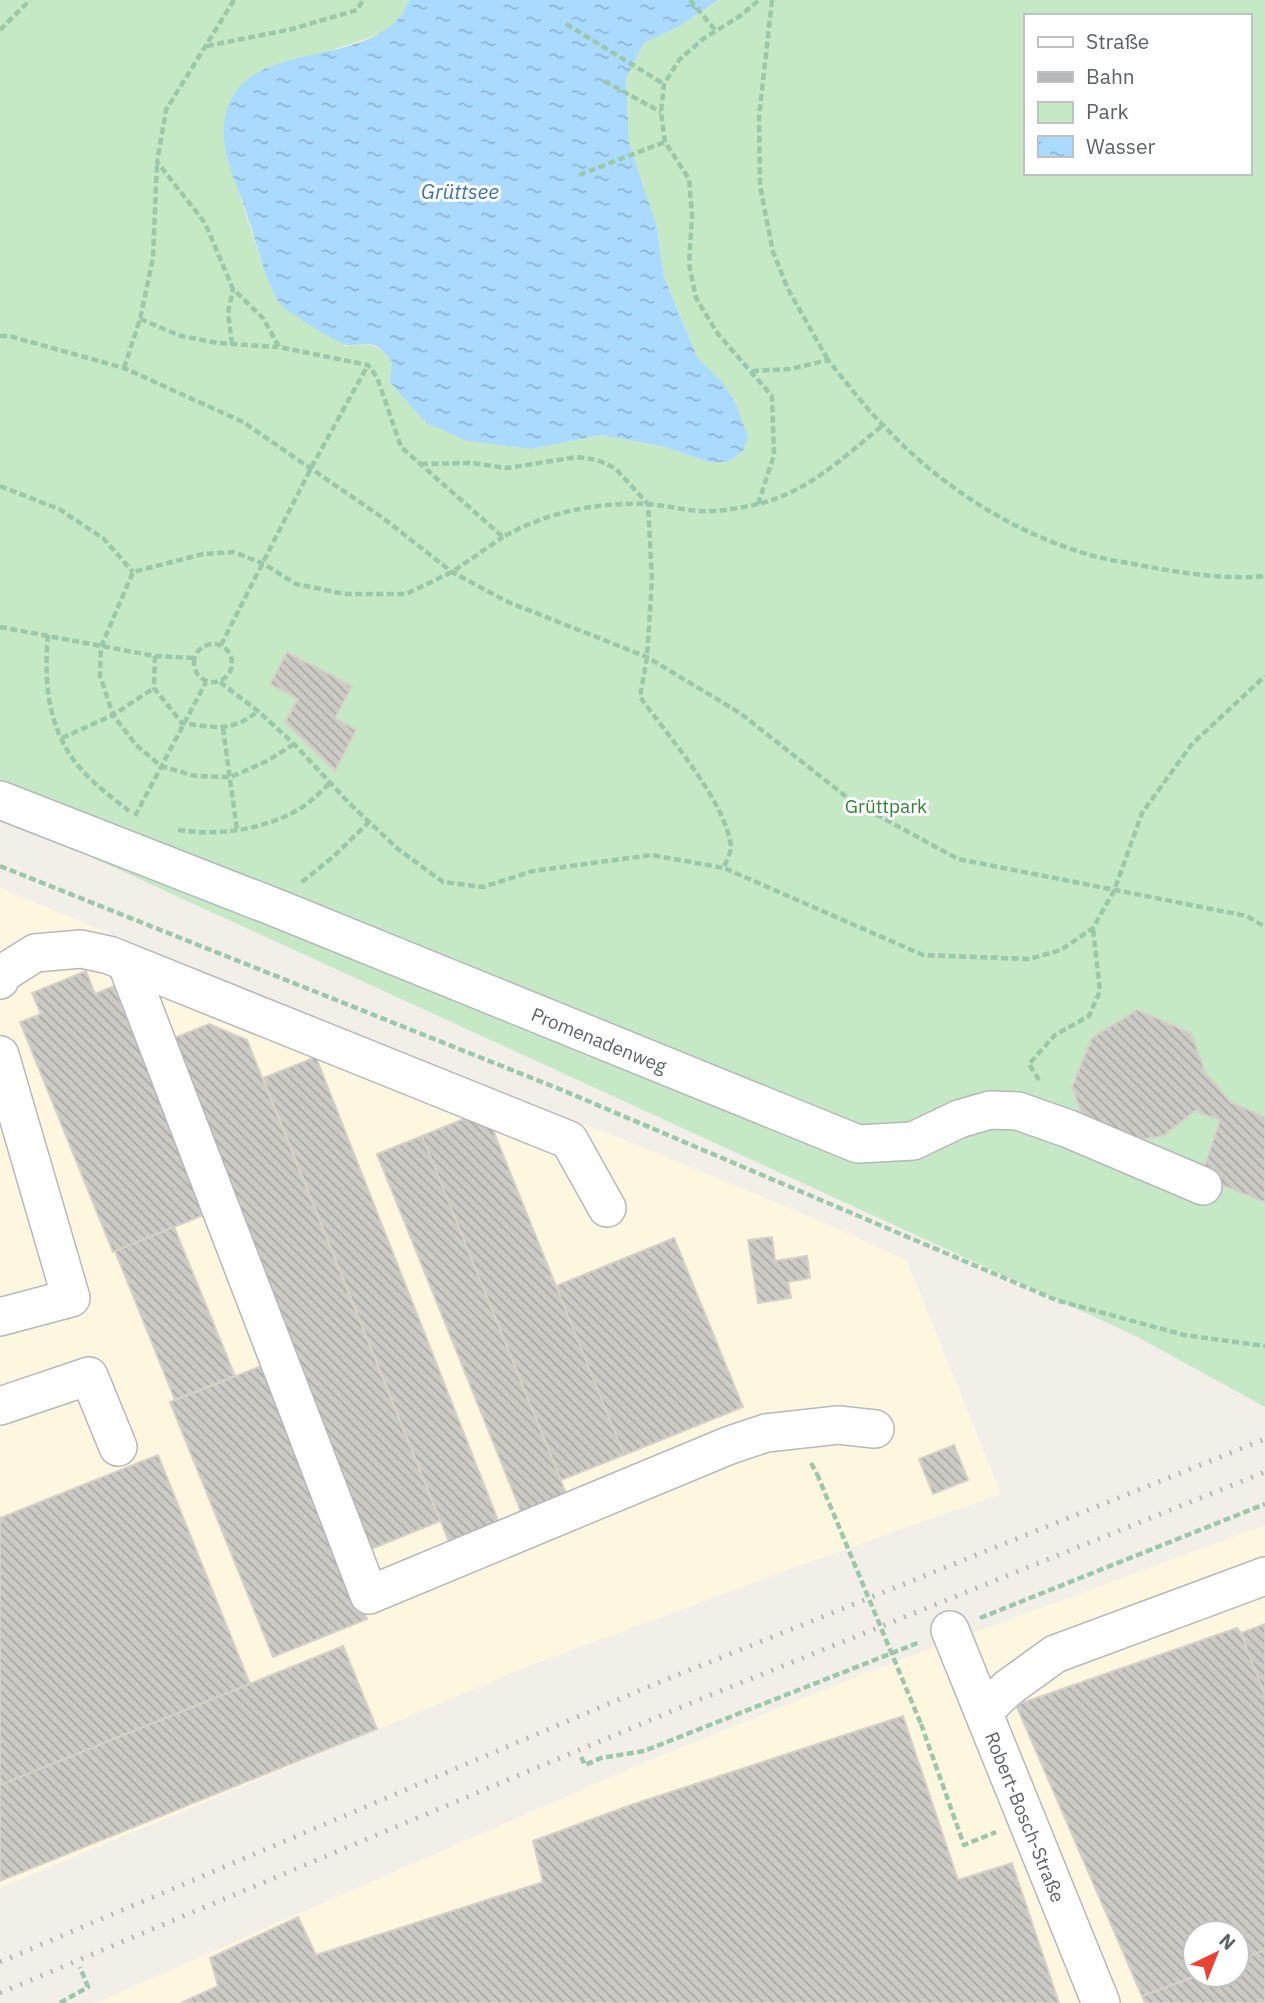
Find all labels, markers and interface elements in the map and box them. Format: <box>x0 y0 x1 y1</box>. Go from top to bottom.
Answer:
legend <box>1024 14 1251 175</box>
text: Straße <box>1086 27 1149 55</box>
text: Bahn <box>1086 62 1135 90</box>
text: Park <box>1086 97 1129 125</box>
text: Wasser <box>1086 132 1156 160</box>
water label: Grüttsee <box>421 177 499 205</box>
park label: Grüttpark <box>845 794 927 818</box>
street label: Promenadenweg <box>528 1002 670 1078</box>
street label: Robert-Bosch-Straße <box>980 1728 1070 1906</box>
north arrow <box>1181 1919 1251 1989</box>
text: N <box>1214 1928 1241 1955</box>

